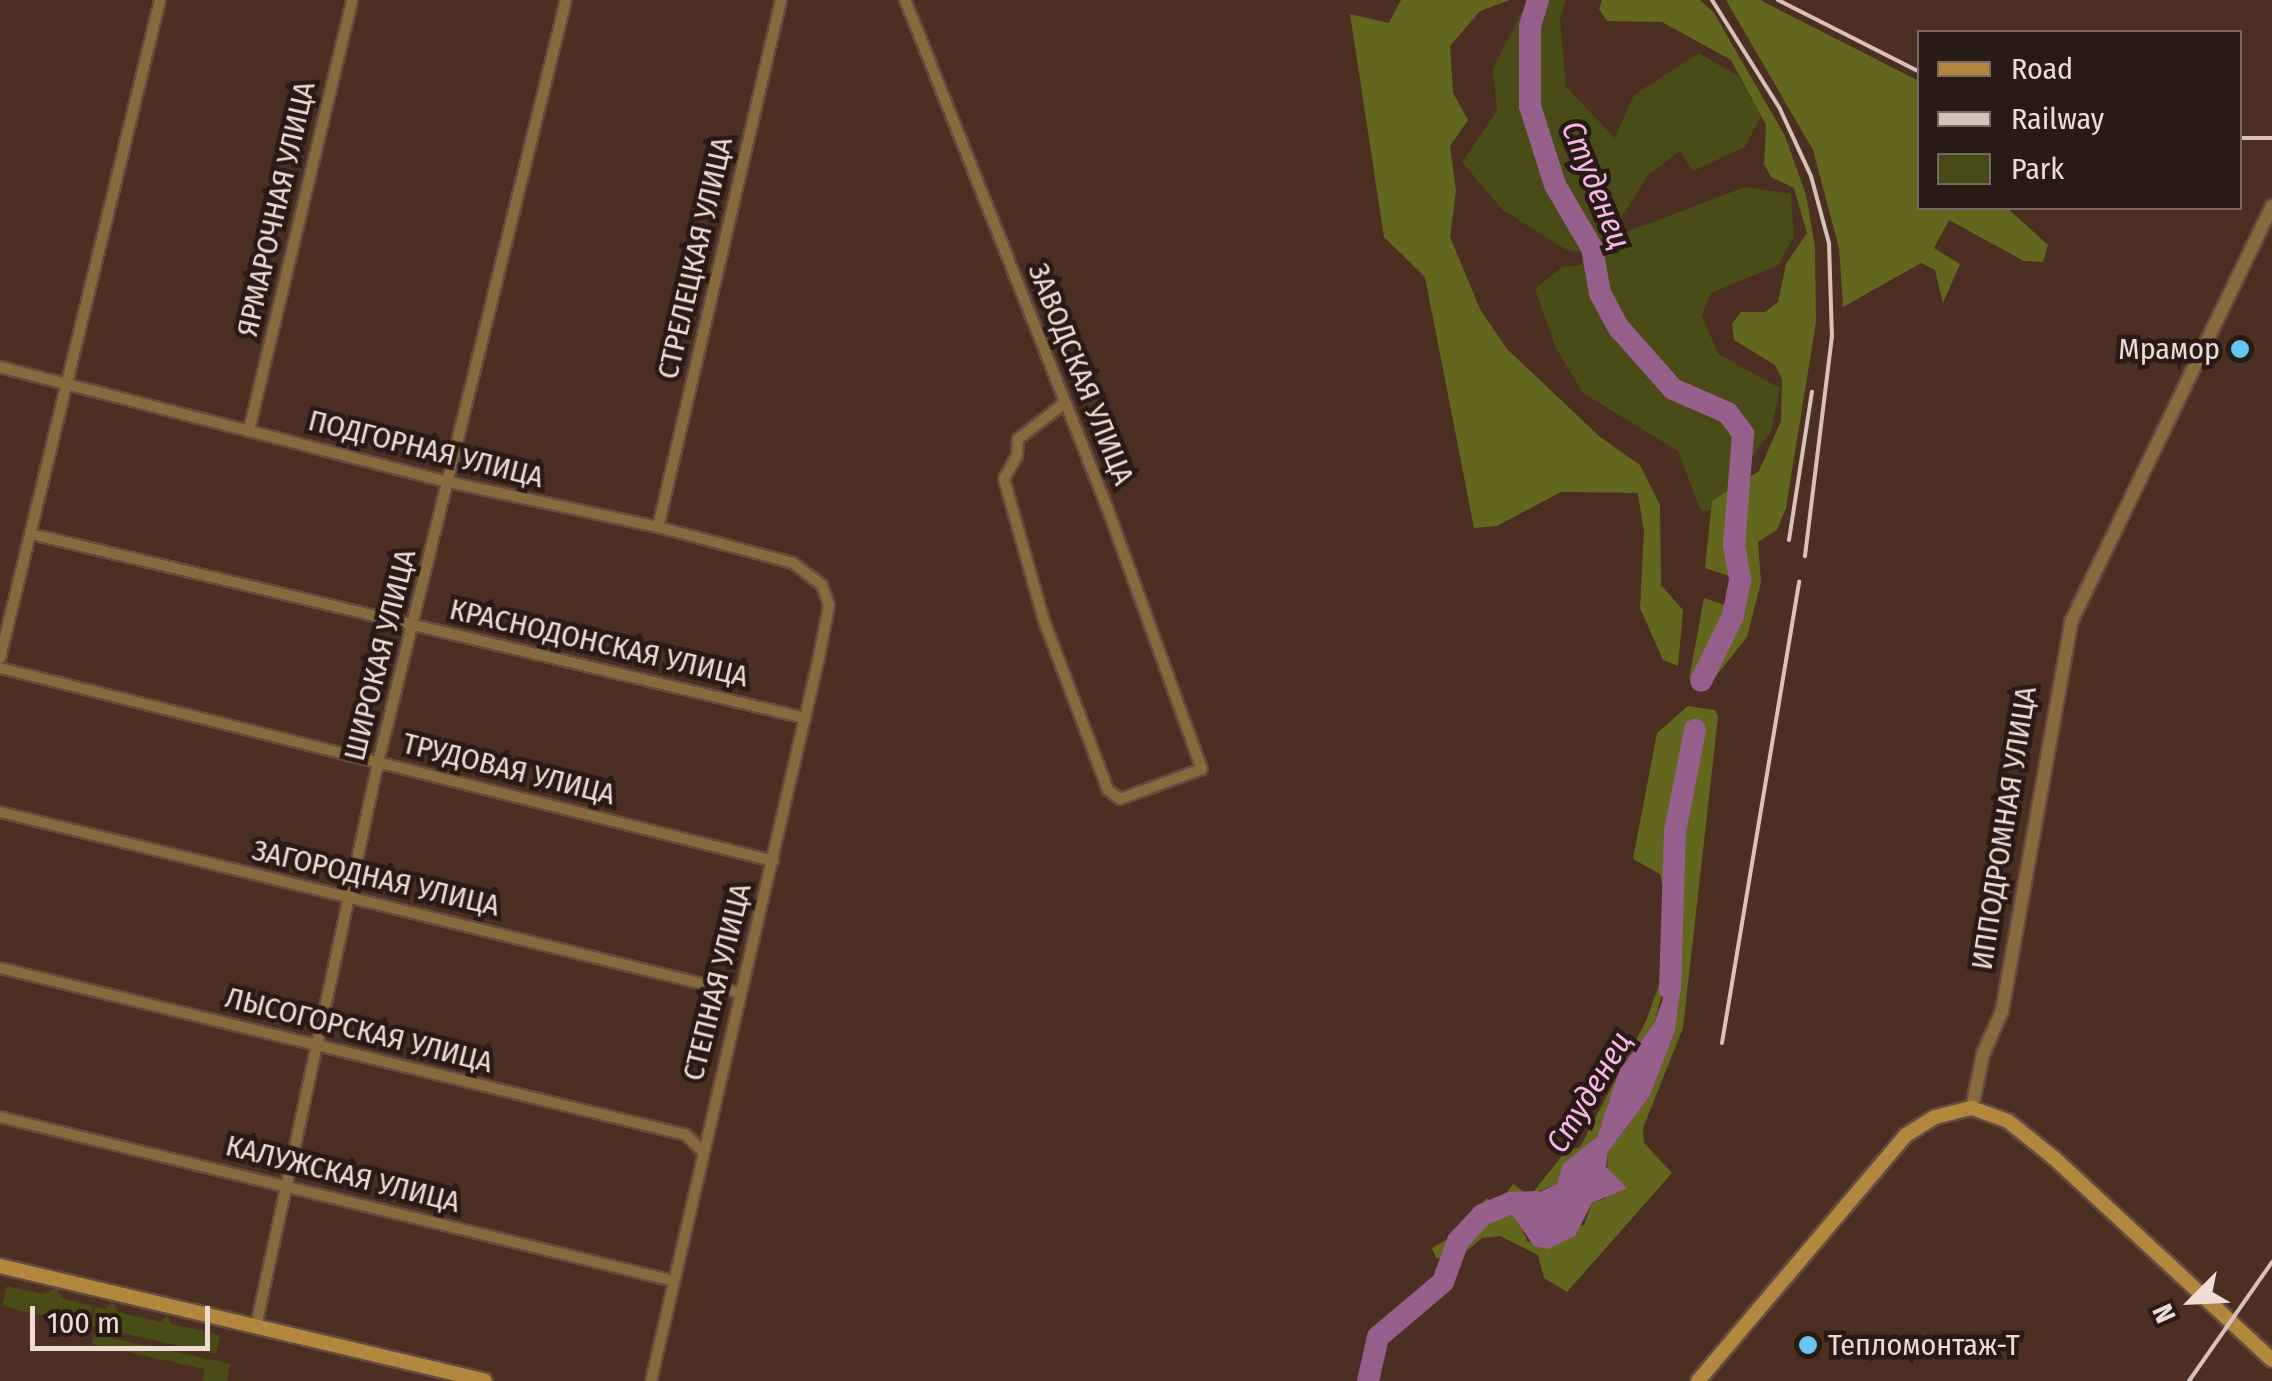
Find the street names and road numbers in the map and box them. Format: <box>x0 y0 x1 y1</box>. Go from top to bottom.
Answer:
street label: ЯРМАРОЧНАЯ УЛИЦА <box>229 78 323 340</box>
street label: СТРЕЛЕЦКАЯ УЛИЦА <box>650 133 740 383</box>
street label: ЗАВОДСКАЯ УЛИЦА <box>1020 258 1142 490</box>
street label: ПОДГОРНАЯ УЛИЦА <box>305 402 547 496</box>
street label: ШИРОКАЯ УЛИЦА <box>336 546 424 764</box>
street label: КРАСНОДОНСКАЯ УЛИЦА <box>446 591 752 695</box>
street label: ИППОДРОМНАЯ УЛИЦА <box>1964 684 2044 972</box>
street label: ТРУДОВАЯ УЛИЦА <box>399 725 619 813</box>
street label: ЗАГОРОДНАЯ УЛИЦА <box>249 832 503 924</box>
street label: СТЕПНАЯ УЛИЦА <box>675 880 759 1084</box>
street label: ЛЫСОГОРСКАЯ УЛИЦА <box>222 979 496 1081</box>
street label: КАЛУЖСКАЯ УЛИЦА <box>222 1127 464 1221</box>

